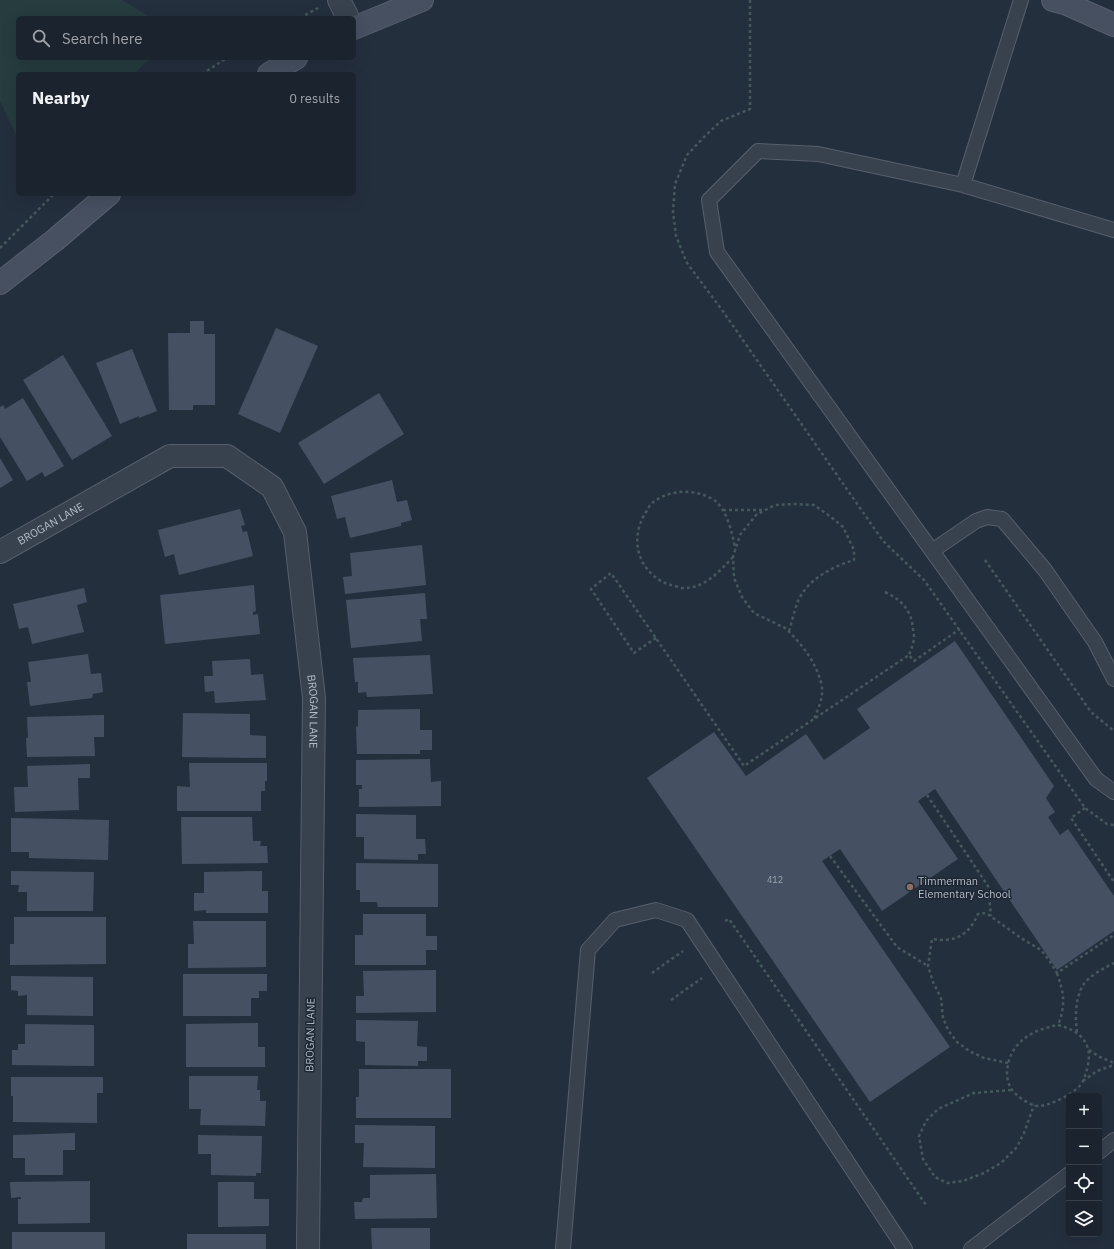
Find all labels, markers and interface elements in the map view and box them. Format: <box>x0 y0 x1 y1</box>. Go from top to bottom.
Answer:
search box <box>16 16 356 60</box>
icon: search <box>30 27 52 49</box>
text: Search here <box>62 29 142 48</box>
text: Nearby <box>32 87 90 109</box>
text: 0 results <box>289 90 340 107</box>
street label: BROGAN LANE <box>15 499 86 548</box>
street label: BROGAN LANE <box>304 674 321 749</box>
house number: 412 <box>767 874 783 885</box>
place label: Timmerman Elementary School <box>918 874 1011 901</box>
marker: Timmerman Elementary School <box>905 882 915 892</box>
street label: BROGAN LANE <box>302 998 318 1072</box>
map controls <box>1066 1093 1102 1237</box>
button: + <box>1066 1093 1102 1129</box>
button: − <box>1066 1129 1102 1165</box>
button: locate <box>1066 1165 1102 1201</box>
button: layers <box>1066 1201 1102 1237</box>

